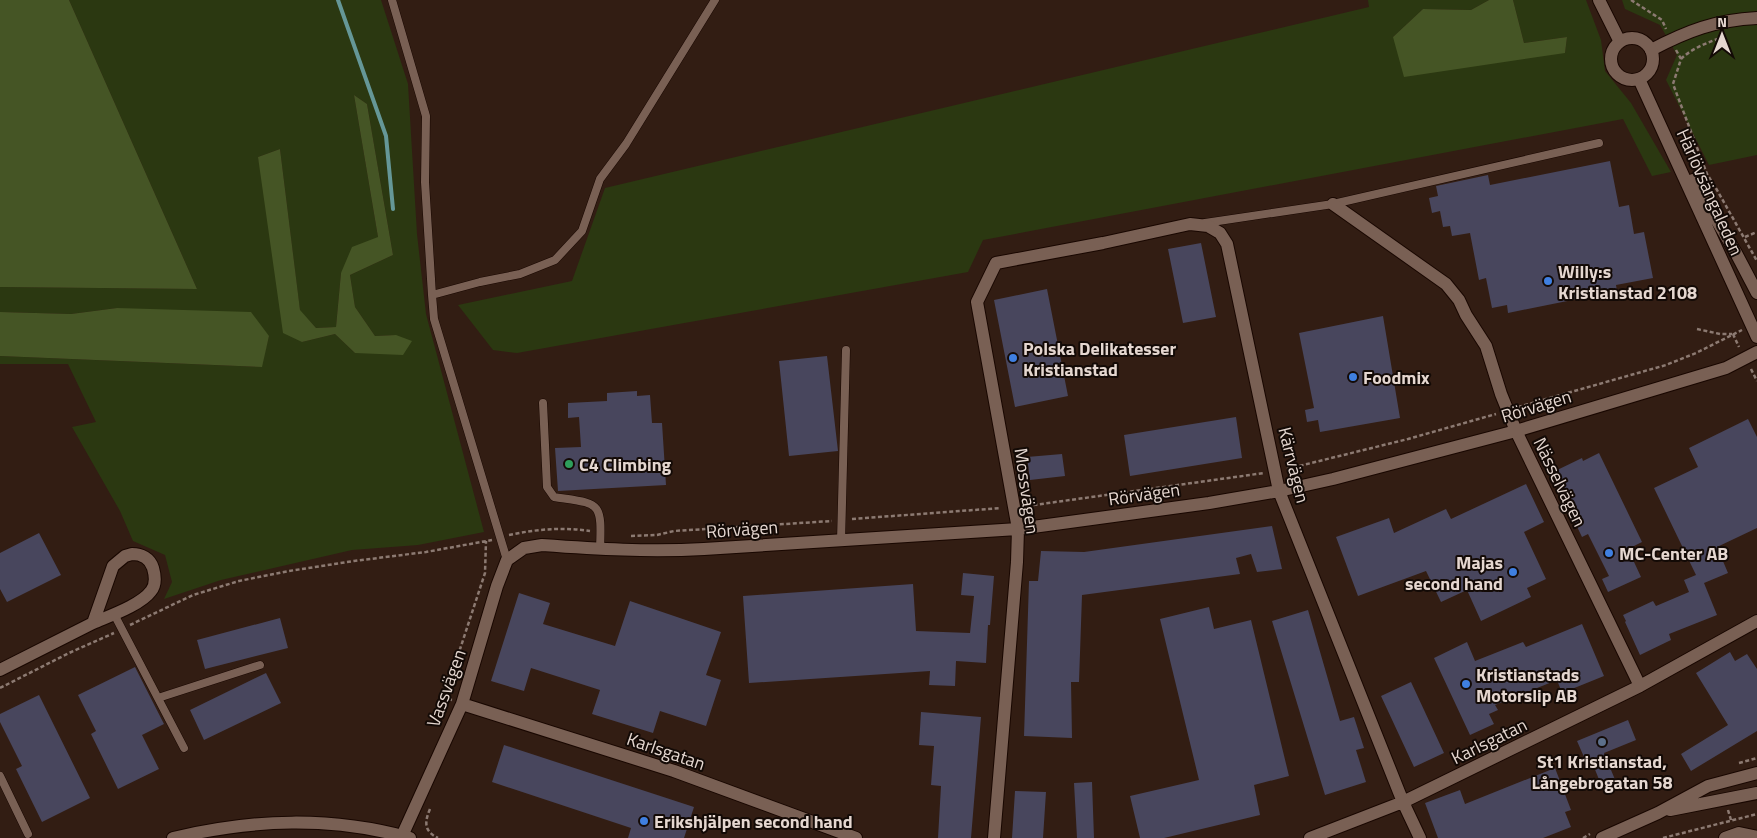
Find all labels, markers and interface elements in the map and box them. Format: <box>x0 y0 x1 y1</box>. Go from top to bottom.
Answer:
north arrow <box>1697 10 1747 60</box>
text: N <box>1717 11 1727 32</box>
street label: Härlövsängaleden <box>1670 124 1750 260</box>
place label: Willy:s Kristianstad 2108 <box>1558 258 1697 306</box>
marker: Willy:s Kristianstad 2108 <box>1542 275 1554 287</box>
place label: Polska Delikatesser Kristianstad <box>1023 335 1177 383</box>
marker: Polska Delikatesser Kristianstad <box>1007 352 1019 364</box>
place label: Foodmix <box>1363 364 1430 391</box>
marker: Foodmix <box>1347 371 1359 383</box>
street label: Rörvägen <box>1498 383 1574 429</box>
street label: Kärrvägen <box>1272 424 1316 506</box>
street label: Nässelvägen <box>1527 433 1593 531</box>
street label: Mossvägen <box>1008 446 1046 536</box>
place label: C4 Climbing <box>579 451 672 478</box>
marker: C4 Climbing <box>563 458 575 470</box>
street label: Rörvägen <box>1106 476 1182 512</box>
street label: Rörvägen <box>705 513 779 545</box>
place label: MC-Center AB <box>1619 540 1728 567</box>
marker: MC-Center AB <box>1603 547 1615 559</box>
place label: Majas second hand <box>1405 549 1503 597</box>
marker: Majas second hand <box>1507 566 1519 578</box>
street label: Vassvägen <box>419 645 473 731</box>
place label: Kristianstads Motorslip AB <box>1476 661 1579 709</box>
marker: Kristianstads Motorslip AB <box>1460 678 1472 690</box>
street label: Karlsgatan <box>1447 711 1531 771</box>
street label: Karlsgatan <box>623 725 709 777</box>
marker: St1 Kristianstad, Långebrogatan 58 <box>1596 736 1608 748</box>
place label: St1 Kristianstad, Långebrogatan 58 <box>1531 748 1673 796</box>
place label: Erikshjälpen second hand <box>654 808 853 835</box>
marker: Erikshjälpen second hand <box>638 815 650 827</box>

